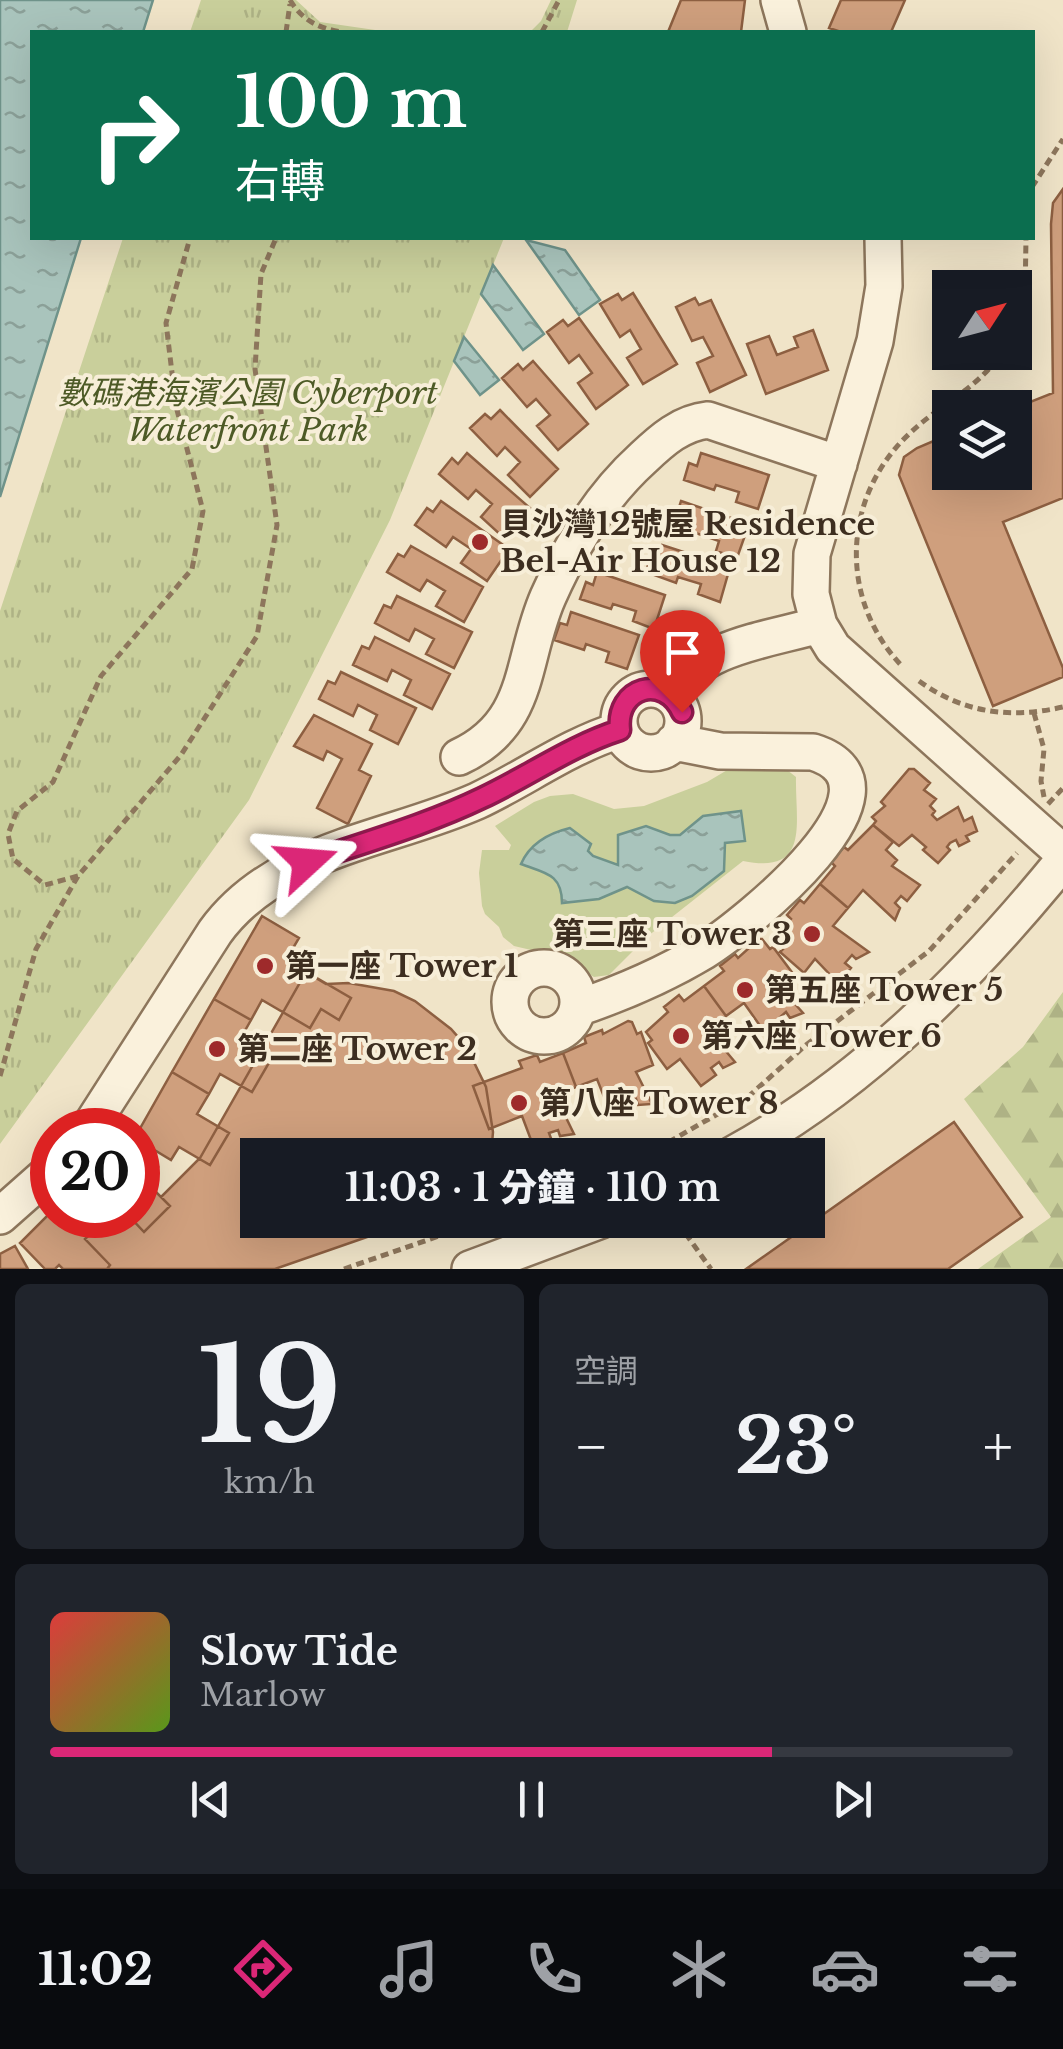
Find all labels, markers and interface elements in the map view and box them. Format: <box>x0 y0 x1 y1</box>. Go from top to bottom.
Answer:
text: 100 m <box>235 59 467 146</box>
icon: right <box>70 70 200 200</box>
text: 右轉 <box>235 153 325 209</box>
north arrow <box>932 270 1032 370</box>
map controls <box>932 270 1032 490</box>
park label: 數碼港海濱公園 Cyberport Waterfront Park <box>58 373 438 450</box>
button: layers <box>932 390 1032 490</box>
place label: 貝沙灣12號屋 Residence Bel-Air House 12 <box>500 504 875 581</box>
marker: 貝沙灣12號屋 Residence Bel-Air House 12 <box>469 531 491 553</box>
pin <box>640 610 725 713</box>
icon: arrive <box>655 625 710 680</box>
position arrow <box>255 810 359 914</box>
place label: 第三座 Tower 3 <box>552 914 792 954</box>
marker: 第三座 Tower 3 <box>801 923 823 945</box>
place label: 第一座 Tower 1 <box>285 946 518 986</box>
marker: 第一座 Tower 1 <box>254 955 276 977</box>
place label: 第五座 Tower 5 <box>765 970 1003 1010</box>
marker: 第五座 Tower 5 <box>734 979 756 1001</box>
place label: 第六座 Tower 6 <box>701 1016 942 1056</box>
marker: 第六座 Tower 6 <box>670 1025 692 1047</box>
place label: 第二座 Tower 2 <box>237 1029 477 1069</box>
marker: 第二座 Tower 2 <box>206 1038 228 1060</box>
place label: 第八座 Tower 8 <box>539 1083 779 1123</box>
marker: 第八座 Tower 8 <box>508 1092 530 1114</box>
speed limit sign: 20 <box>30 1108 160 1238</box>
text: 11:03 · 1 分鐘 · 110 m <box>345 1164 720 1211</box>
text: 19 <box>197 1316 342 1477</box>
text: 空調 <box>574 1351 638 1391</box>
text: 23° <box>735 1400 857 1493</box>
text: − <box>574 1413 609 1481</box>
text: + <box>983 1413 1013 1481</box>
text: km/h <box>224 1462 315 1502</box>
text: Slow Tide <box>200 1628 398 1675</box>
text: Marlow <box>200 1675 326 1715</box>
icon: previous <box>183 1772 238 1827</box>
icon: pause <box>504 1772 559 1827</box>
icon: next <box>825 1772 880 1827</box>
icon: directions <box>228 1934 298 2004</box>
icon: music <box>374 1934 444 2004</box>
icon: phone <box>519 1934 589 2004</box>
icon: climate <box>664 1934 734 2004</box>
icon: car <box>810 1934 880 2004</box>
icon: filters <box>955 1934 1025 2004</box>
text: 11:02 <box>38 1941 153 1997</box>

